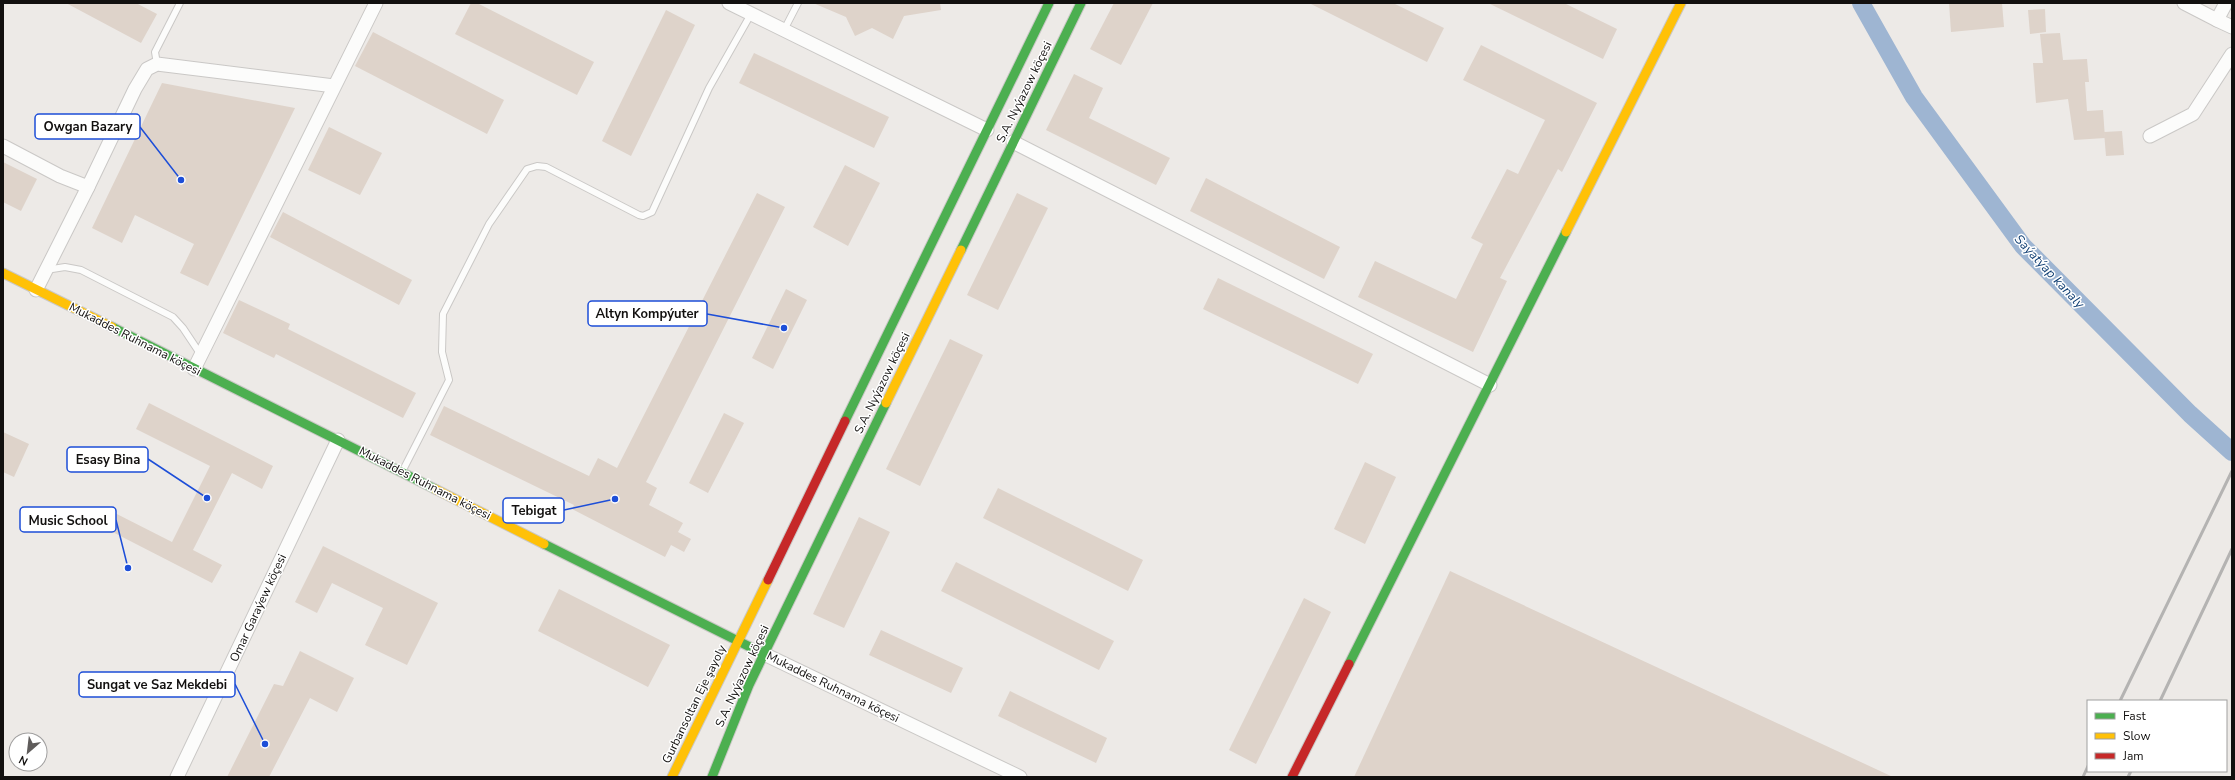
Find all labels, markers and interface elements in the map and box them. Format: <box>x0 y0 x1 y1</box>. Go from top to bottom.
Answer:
street label: S.A. Nyýazow köçesi <box>993 39 1055 145</box>
callout: Owgan Bazary <box>35 114 140 139</box>
text: Owgan Bazary <box>44 118 133 136</box>
water label: Saýatýap kanaly <box>2010 231 2089 314</box>
street label: Mukaddes Ruhnama köçesi <box>66 299 204 379</box>
callout: Altyn Kompýuter <box>588 301 707 326</box>
text: Altyn Kompýuter <box>595 305 699 323</box>
street label: S.A. Nyýazow köçesi <box>851 330 913 436</box>
street label: Mukaddes Ruhnama köçesi <box>356 443 494 523</box>
callout: Esasy Bina <box>67 447 148 472</box>
text: Esasy Bina <box>76 451 140 469</box>
callout: Tebigat <box>503 498 564 523</box>
text: Tebigat <box>511 502 558 520</box>
callout: Music School <box>20 507 116 532</box>
text: Music School <box>28 512 108 530</box>
street label: Omar Garaýew köçesi <box>226 551 290 665</box>
street label: S.A. Nyýazow köçesi <box>711 622 773 730</box>
street label: Gurbansoltan Eje şayoly <box>658 641 730 766</box>
street label: Mukaddes Ruhnama köçesi <box>764 648 902 726</box>
callout: Sungat ve Saz Mekdebi <box>79 672 235 697</box>
text: Sungat ve Saz Mekdebi <box>87 676 227 694</box>
legend <box>2087 700 2227 772</box>
text: Fast <box>2123 708 2146 724</box>
text: Slow <box>2123 728 2151 744</box>
north arrow <box>8 732 48 772</box>
text: Jam <box>2122 748 2144 764</box>
text: N <box>16 752 31 769</box>

